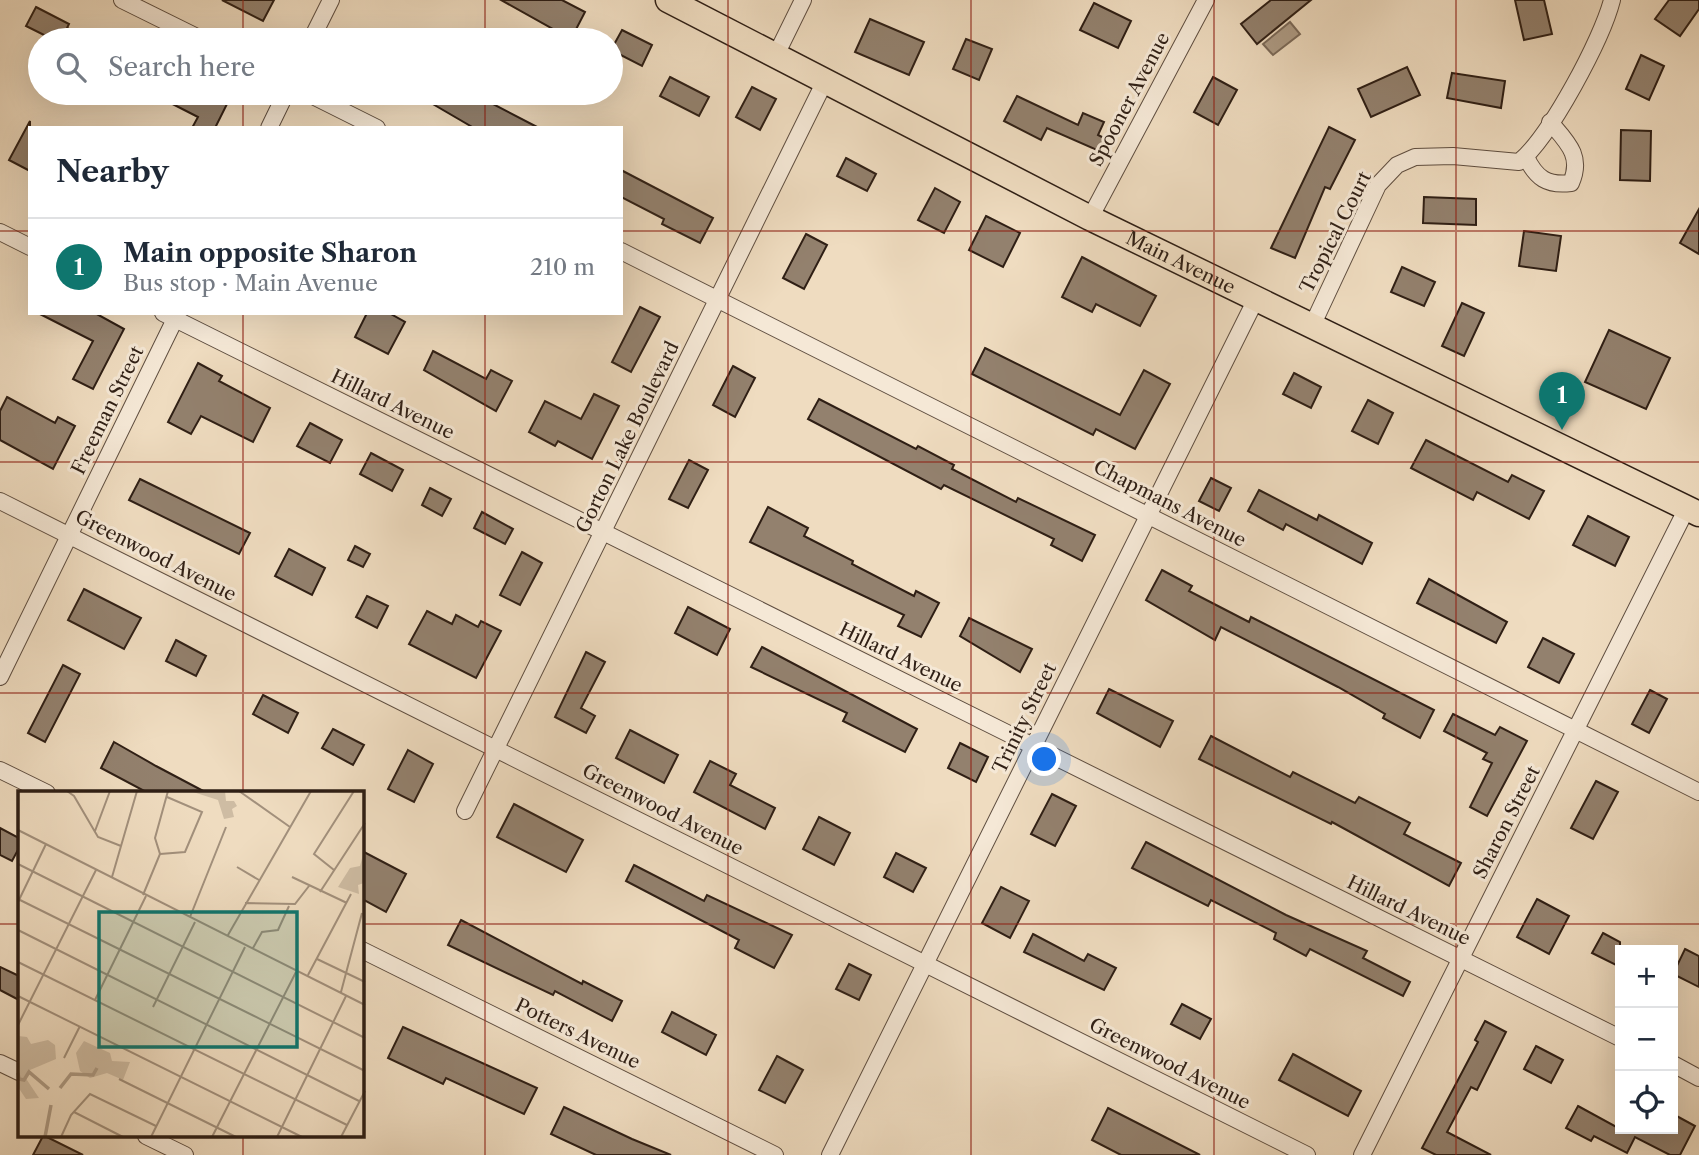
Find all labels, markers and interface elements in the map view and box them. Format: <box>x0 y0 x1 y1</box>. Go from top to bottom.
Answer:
search box <box>28 28 623 105</box>
street label: Spooner Avenue <box>1084 28 1174 170</box>
icon: search <box>52 48 90 86</box>
text: Search here <box>108 51 255 83</box>
text: Nearby <box>56 153 169 190</box>
street label: Tropical Court <box>1295 167 1376 297</box>
street label: Main Avenue <box>1122 226 1239 299</box>
text: Main opposite Sharon <box>123 237 417 269</box>
text: 1 <box>74 253 84 281</box>
text: 210 m <box>530 253 595 281</box>
text: Bus stop · Main Avenue <box>123 269 378 297</box>
street label: Gorton Lake Boulevard <box>571 337 684 537</box>
street label: Freeman Street <box>66 342 149 478</box>
street label: Hillard Avenue <box>327 365 458 444</box>
pin: 1 <box>1539 372 1585 430</box>
street label: Chapmans Avenue <box>1090 455 1250 552</box>
street label: Greenwood Avenue <box>71 505 240 606</box>
street label: Hillard Avenue <box>835 618 966 697</box>
street label: Trinity Street <box>988 659 1061 777</box>
your location <box>1027 742 1061 776</box>
street label: Greenwood Avenue <box>578 759 747 860</box>
street label: Sharon Street <box>1468 762 1545 882</box>
inset map <box>18 791 364 1138</box>
street label: Hillard Avenue <box>1343 871 1474 950</box>
map controls <box>1615 945 1678 1134</box>
button: + <box>1615 945 1678 1008</box>
street label: Potters Avenue <box>512 993 644 1074</box>
button: − <box>1615 1008 1678 1071</box>
street label: Greenwood Avenue <box>1085 1013 1254 1114</box>
button: locate <box>1615 1071 1678 1134</box>

